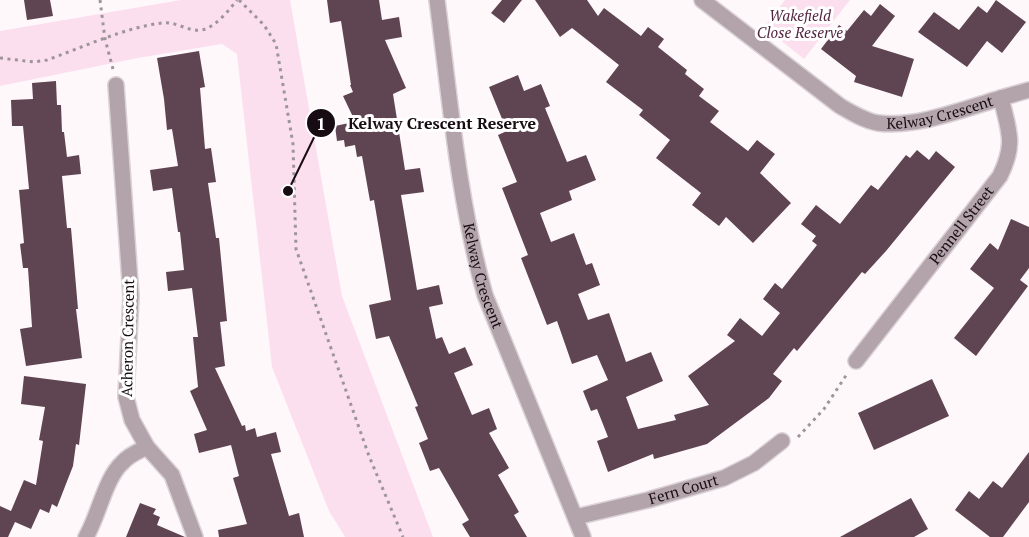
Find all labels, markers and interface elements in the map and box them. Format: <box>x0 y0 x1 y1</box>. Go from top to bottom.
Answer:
park label: Wakefield Close Reserve <box>757 5 843 42</box>
street label: Kelway Crescent <box>887 90 996 133</box>
callout: Kelway Crescent Reserve <box>306 106 548 140</box>
text: 1 <box>316 111 326 135</box>
text: Kelway Crescent Reserve <box>348 112 537 134</box>
street label: Pennell Street <box>924 181 998 268</box>
street label: Kelway Crescent <box>459 221 509 332</box>
street label: Acheron Crescent <box>116 278 138 397</box>
street label: Fern Court <box>646 469 721 508</box>

